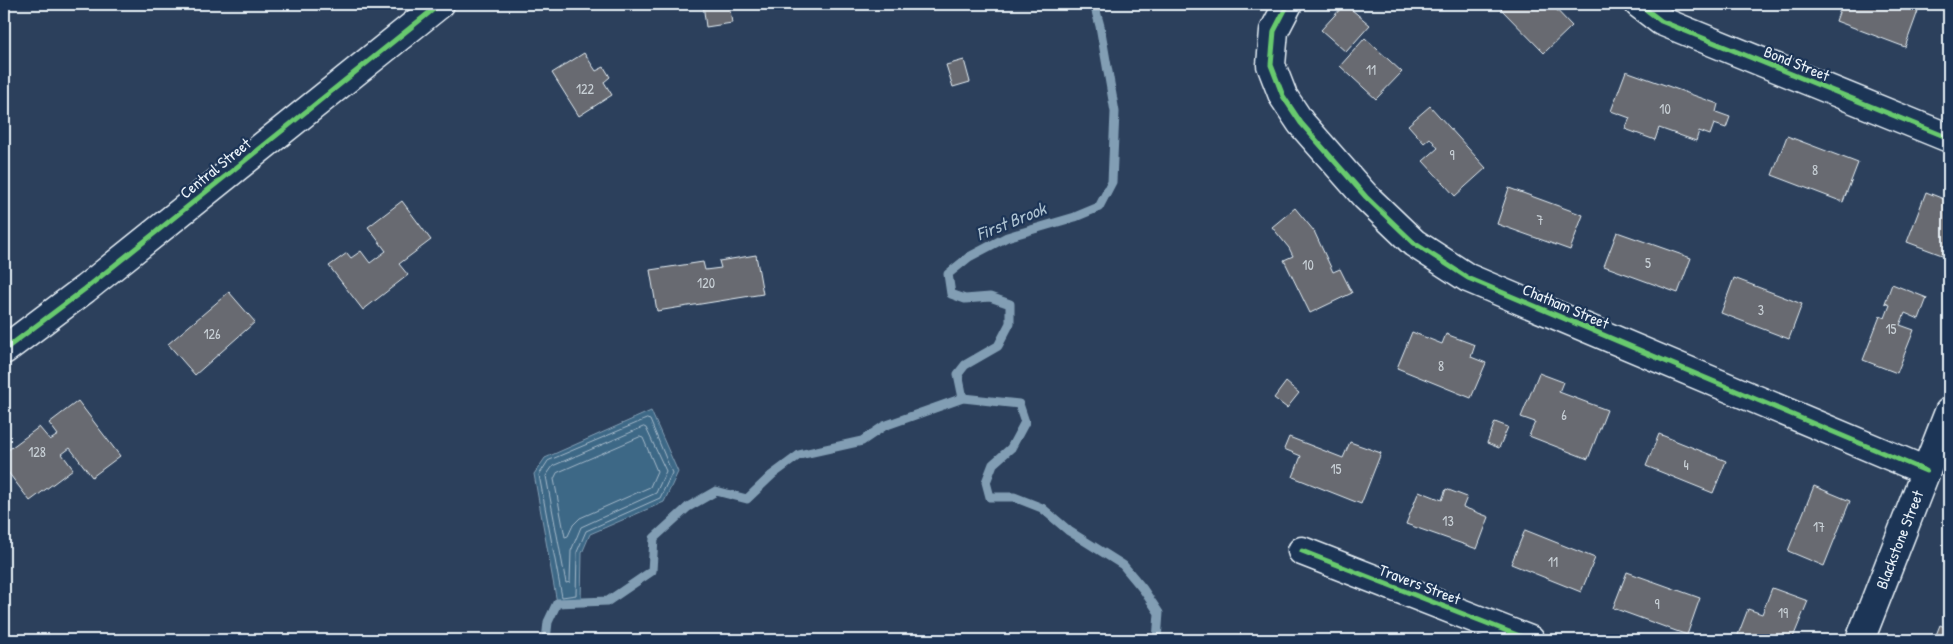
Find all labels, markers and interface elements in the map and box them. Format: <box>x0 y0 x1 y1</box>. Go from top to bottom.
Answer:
street label: Bond Street <box>1761 40 1834 86</box>
house number: 11 <box>1366 60 1376 79</box>
house number: 122 <box>576 79 595 98</box>
house number: 10 <box>1659 99 1671 118</box>
street label: Central Street <box>175 132 256 203</box>
house number: 9 <box>1449 145 1455 164</box>
house number: 8 <box>1812 160 1818 179</box>
water label: First Brook <box>972 195 1051 246</box>
house number: 7 <box>1537 210 1544 229</box>
house number: 5 <box>1645 253 1651 272</box>
house number: 10 <box>1302 255 1314 274</box>
house number: 120 <box>697 273 715 292</box>
street label: Chatham Street <box>1519 278 1613 334</box>
house number: 3 <box>1758 300 1764 319</box>
house number: 15 <box>1885 319 1897 338</box>
house number: 126 <box>203 324 221 343</box>
house number: 8 <box>1438 356 1444 375</box>
house number: 6 <box>1561 405 1567 424</box>
house number: 128 <box>28 442 46 461</box>
house number: 4 <box>1683 455 1689 474</box>
house number: 15 <box>1330 459 1342 478</box>
street label: Blackstone Street <box>1870 486 1929 592</box>
house number: 13 <box>1442 511 1454 530</box>
house number: 17 <box>1813 517 1825 536</box>
house number: 11 <box>1548 552 1558 571</box>
street label: Travers Street <box>1376 558 1465 610</box>
house number: 9 <box>1654 594 1660 613</box>
house number: 19 <box>1778 603 1788 622</box>

